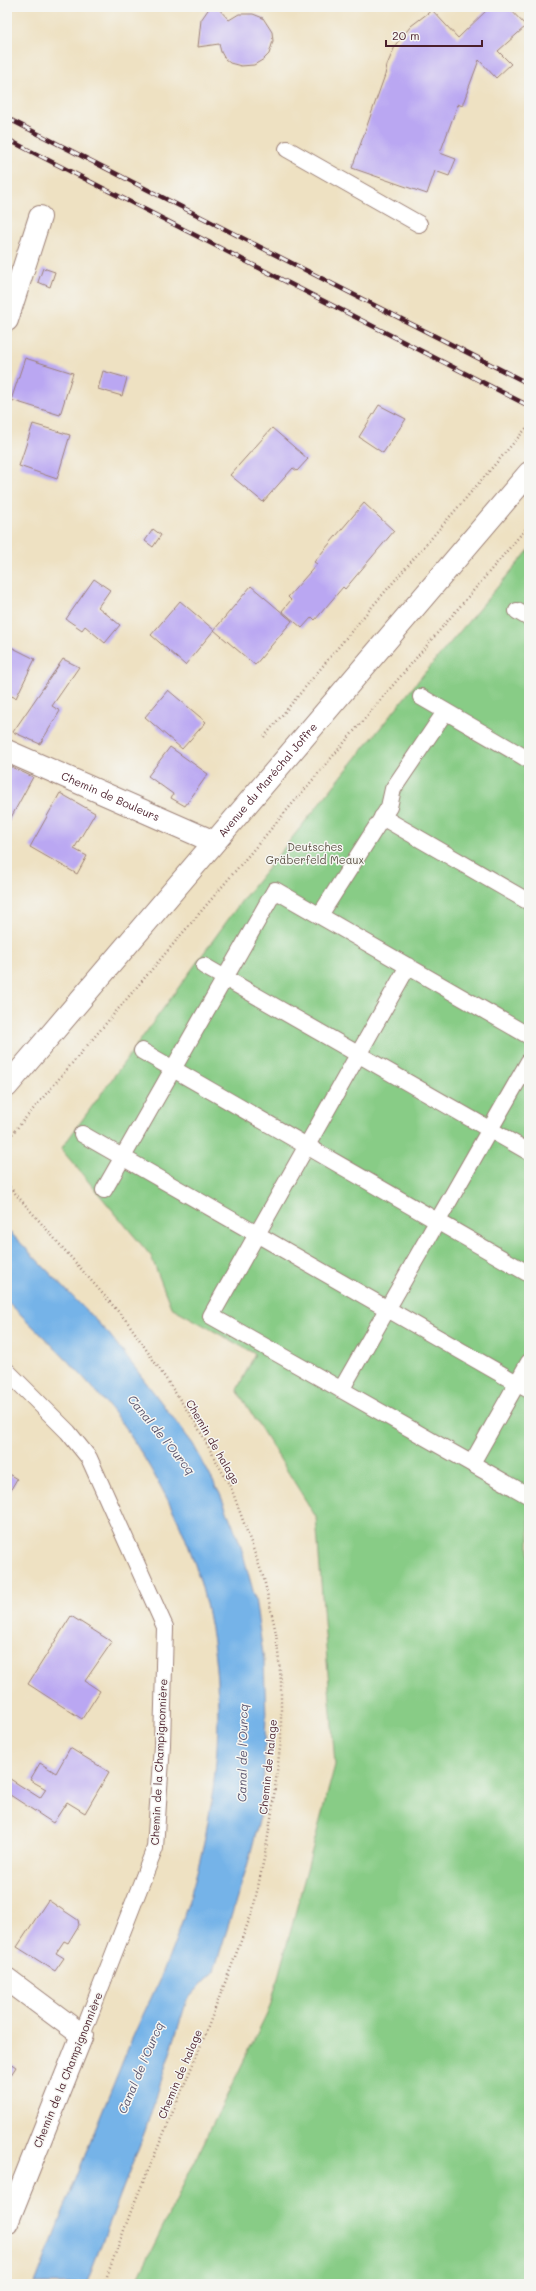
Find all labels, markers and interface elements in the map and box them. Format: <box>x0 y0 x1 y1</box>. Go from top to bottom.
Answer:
scale bar <box>386 22 482 48</box>
text: 20 m <box>392 27 420 43</box>
street label: Avenue du Maréchal Joffre <box>214 719 320 840</box>
street label: Chemin de Bouleurs <box>59 768 162 824</box>
park label: Deutsches Gräberfeld Meaux <box>266 839 365 867</box>
water label: Canal de l'Ourcq <box>125 1391 199 1478</box>
street label: Chemin de halage <box>183 1397 244 1487</box>
street label: Chemin de la Champignonnière <box>147 1678 170 1846</box>
water label: Canal de l'Ourcq <box>233 1703 251 1802</box>
street label: Chemin de halage <box>255 1718 280 1815</box>
street label: Chemin de la Champignonnière <box>29 1990 106 2150</box>
water label: Canal de l'Ourcq <box>113 2019 167 2116</box>
street label: Chemin de halage <box>154 2027 205 2121</box>

